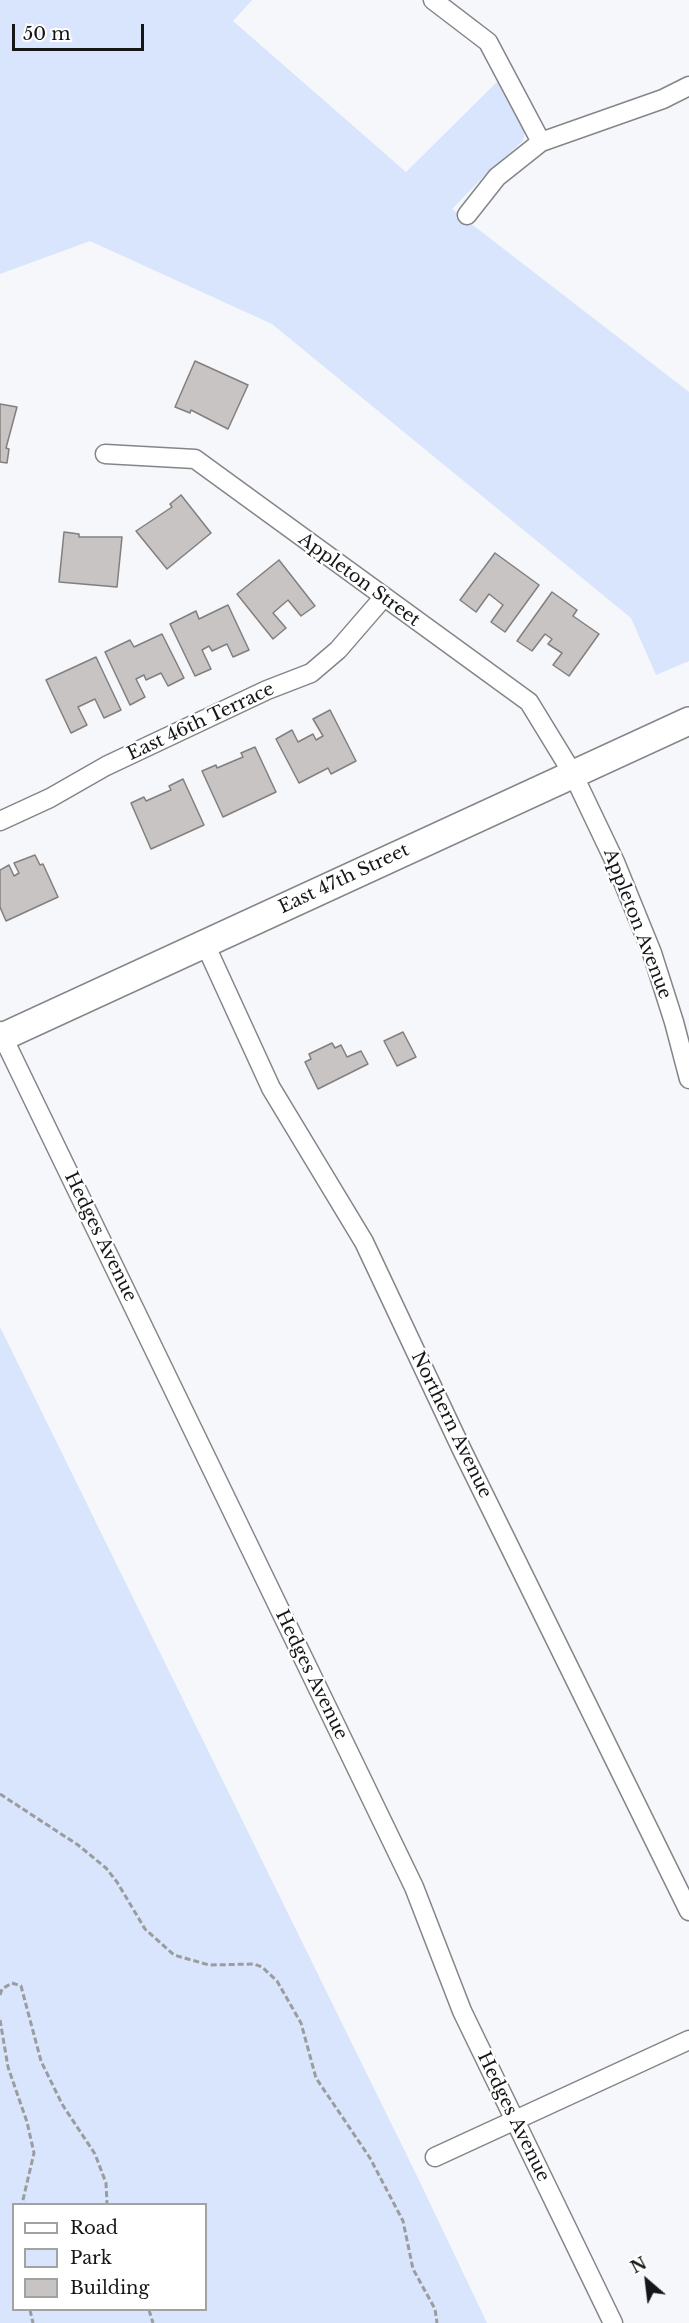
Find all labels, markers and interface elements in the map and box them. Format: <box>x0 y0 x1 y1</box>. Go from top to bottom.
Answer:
scale bar <box>15 12 147 50</box>
text: 50 m <box>23 23 71 45</box>
street label: Appleton Street <box>294 529 424 631</box>
street label: East 46th Terrace <box>124 678 278 766</box>
street label: East 47th Street <box>275 839 413 919</box>
street label: Appleton Avenue <box>598 846 676 1002</box>
street label: Hedges Avenue <box>59 1169 141 1305</box>
street label: Northern Avenue <box>406 1348 496 1502</box>
street label: Hedges Avenue <box>270 1607 352 1743</box>
street label: Hedges Avenue <box>472 2049 554 2185</box>
legend <box>12 2203 207 2311</box>
text: Road <box>70 2217 118 2239</box>
text: Park <box>70 2247 112 2269</box>
north arrow <box>617 2251 677 2311</box>
text: N <box>627 2253 650 2277</box>
text: Building <box>70 2277 149 2299</box>

